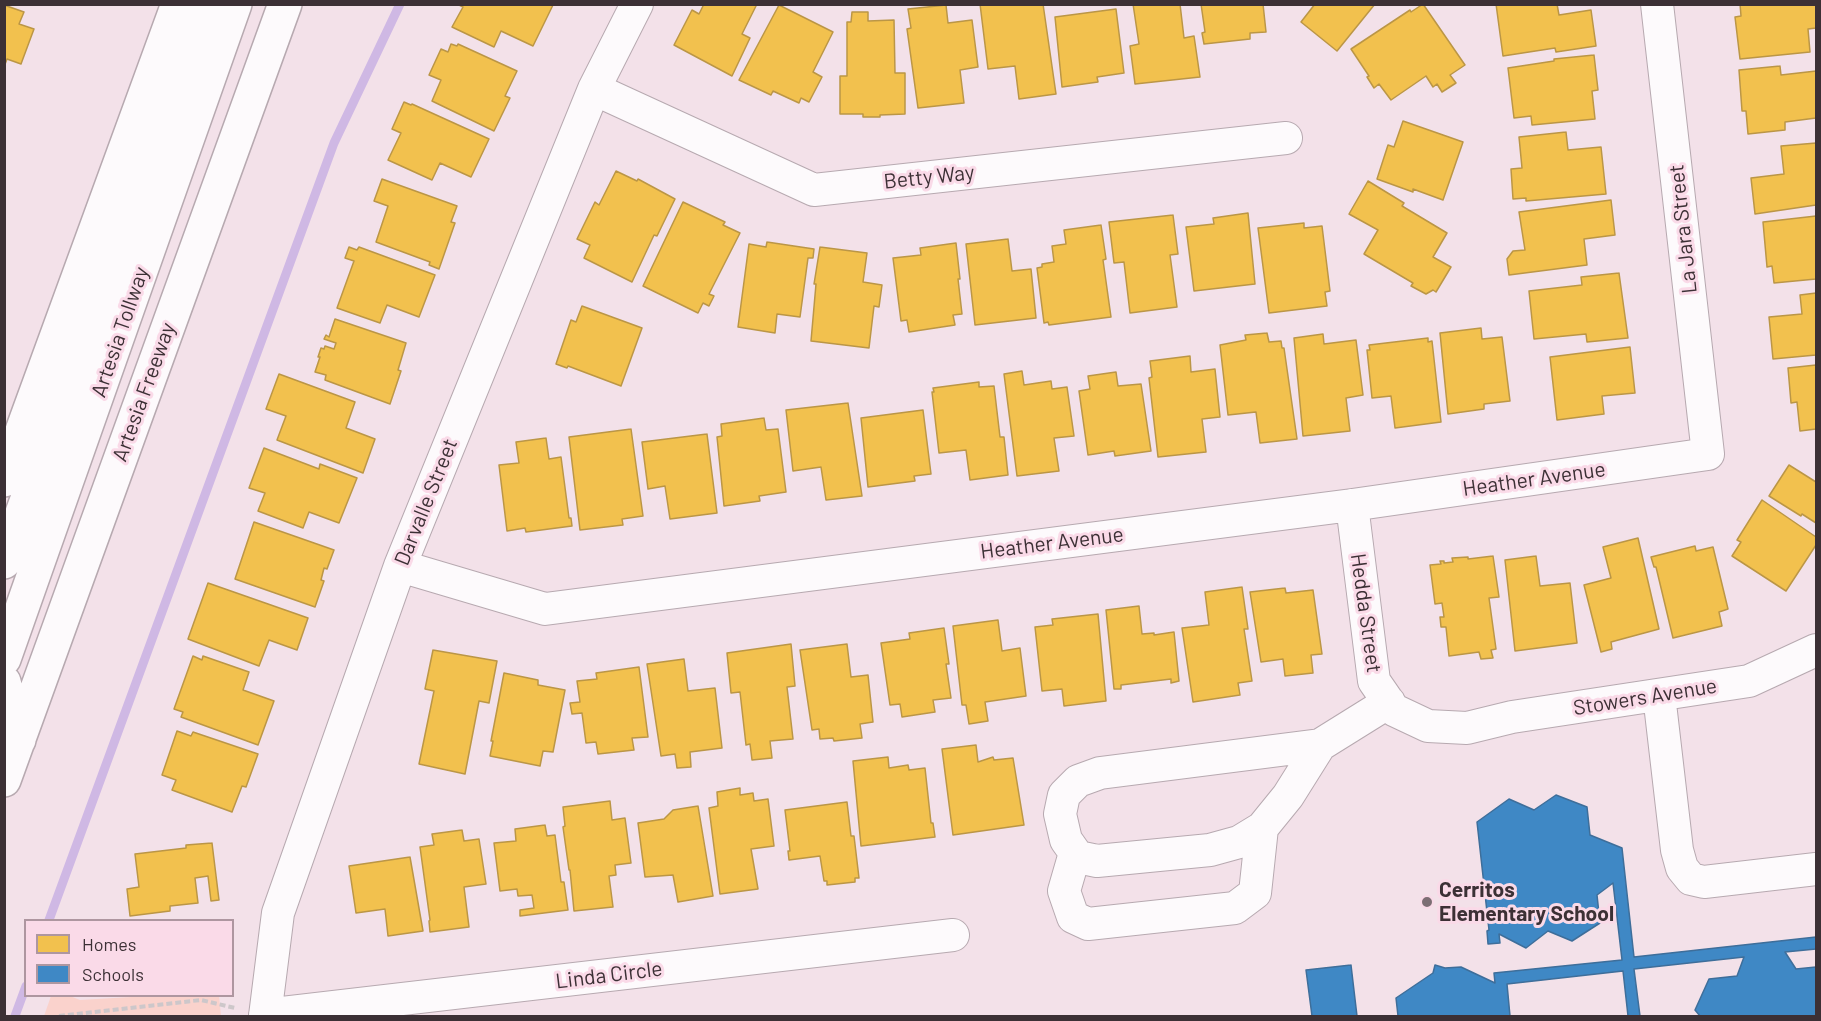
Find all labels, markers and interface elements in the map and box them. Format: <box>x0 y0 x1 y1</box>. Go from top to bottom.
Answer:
street label: Betty Way <box>882 160 976 194</box>
street label: La Jara Street <box>1664 163 1702 295</box>
street label: Artesia Tollway <box>86 264 154 400</box>
street label: Artesia Freeway <box>107 319 181 465</box>
street label: Darvalle Street <box>389 435 463 569</box>
street label: Heather Avenue <box>1461 456 1607 502</box>
street label: Heather Avenue <box>979 522 1125 564</box>
street label: Hedda Street <box>1345 552 1387 674</box>
street label: Stowers Avenue <box>1571 673 1719 721</box>
place label: Cerritos Elementary School <box>1439 877 1614 927</box>
marker: Cerritos Elementary School <box>1420 895 1434 909</box>
legend <box>24 919 234 997</box>
text: Homes <box>82 933 136 955</box>
street label: Linda Circle <box>554 956 664 994</box>
text: Schools <box>82 963 144 985</box>

